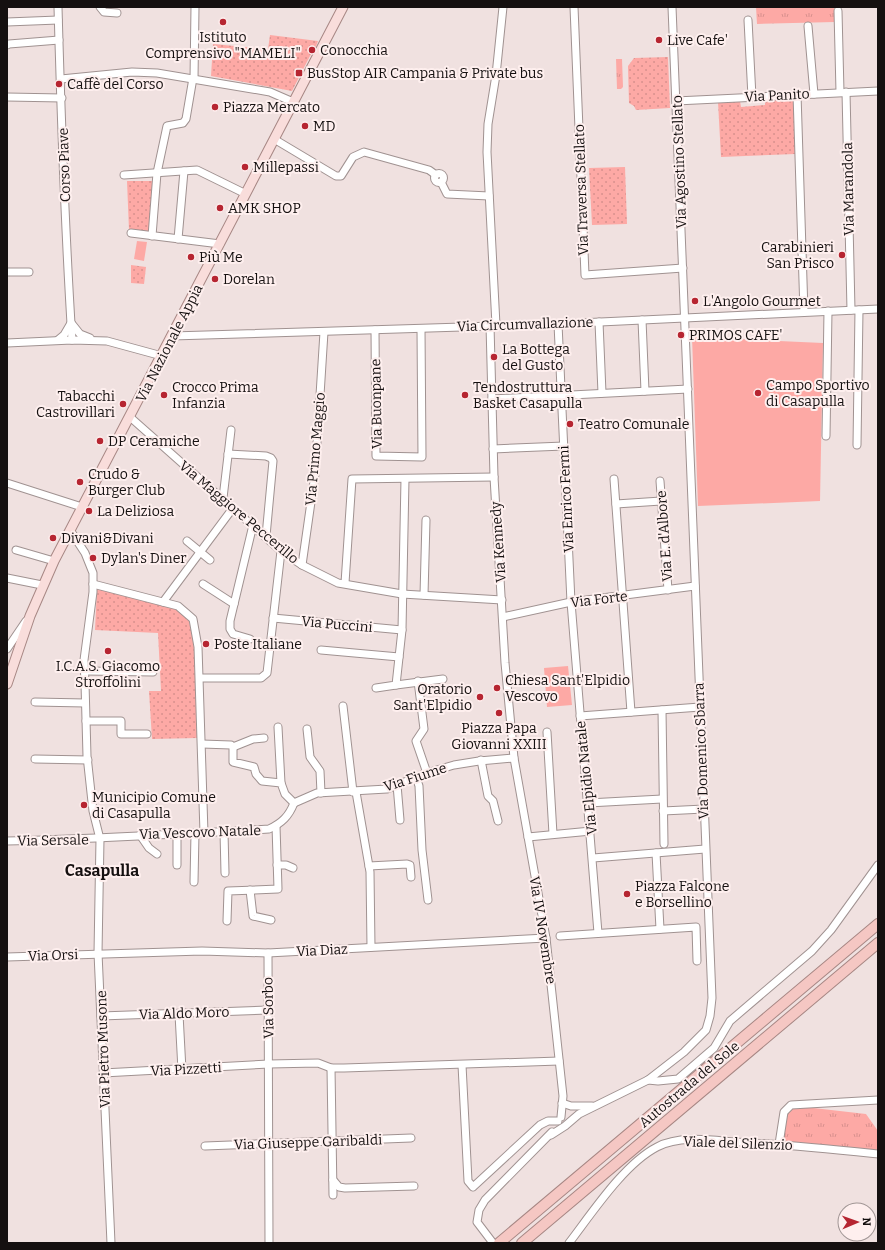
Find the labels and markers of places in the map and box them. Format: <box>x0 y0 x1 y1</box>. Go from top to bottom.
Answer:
marker: Istituto Comprensivo "MAMELI" <box>218 17 228 27</box>
place label: Istituto Comprensivo "MAMELI" <box>145 29 301 62</box>
place label: Live Cafe' <box>667 32 728 49</box>
marker: Live Cafe' <box>654 35 664 45</box>
place label: Conocchia <box>320 42 388 59</box>
marker: Conocchia <box>307 45 317 55</box>
place label: BusStop AIR Campania & Private bus <box>307 65 543 82</box>
marker: BusStop AIR Campania & Private bus <box>294 68 304 78</box>
place label: Caffè del Corso <box>67 76 163 93</box>
marker: Caffè del Corso <box>54 79 64 89</box>
place label: Piazza Mercato <box>223 99 320 116</box>
marker: Piazza Mercato <box>210 102 220 112</box>
place label: MD <box>313 118 336 135</box>
marker: MD <box>300 121 310 131</box>
place label: Millepassi <box>253 159 319 176</box>
marker: Millepassi <box>240 162 250 172</box>
place label: AMK SHOP <box>228 200 301 217</box>
marker: AMK SHOP <box>215 203 225 213</box>
place label: Carabinieri San Prisco <box>761 239 834 272</box>
place label: Più Me <box>199 249 243 266</box>
marker: Carabinieri San Prisco <box>837 250 847 260</box>
marker: Più Me <box>186 252 196 262</box>
place label: Dorelan <box>223 271 275 288</box>
marker: Dorelan <box>210 274 220 284</box>
place label: L'Angolo Gourmet <box>703 293 821 310</box>
marker: L'Angolo Gourmet <box>690 296 700 306</box>
place label: PRIMOS CAFE' <box>689 327 783 344</box>
marker: PRIMOS CAFE' <box>676 330 686 340</box>
place label: La Bottega del Gusto <box>502 341 570 374</box>
marker: La Bottega del Gusto <box>489 352 499 362</box>
place label: Campo Sportivo di Casapulla <box>766 377 870 410</box>
place label: Crocco Prima Infanzia <box>172 379 259 412</box>
place label: Tendostruttura Basket Casapulla <box>473 379 583 412</box>
place label: Tabacchi Castrovillari <box>36 388 115 421</box>
marker: Campo Sportivo di Casapulla <box>753 388 763 398</box>
marker: Crocco Prima Infanzia <box>159 390 169 400</box>
marker: Tendostruttura Basket Casapulla <box>460 390 470 400</box>
marker: Tabacchi Castrovillari <box>118 399 128 409</box>
place label: Teatro Comunale <box>578 416 690 433</box>
marker: Teatro Comunale <box>565 419 575 429</box>
place label: DP Ceramiche <box>108 433 200 450</box>
marker: DP Ceramiche <box>95 436 105 446</box>
place label: Crudo & Burger Club <box>88 466 165 499</box>
marker: Crudo & Burger Club <box>75 477 85 487</box>
place label: La Deliziosa <box>97 503 174 520</box>
marker: La Deliziosa <box>84 506 94 516</box>
place label: Divani&Divani <box>61 530 154 547</box>
marker: Divani&Divani <box>48 533 58 543</box>
place label: Dylan's Diner <box>101 550 187 567</box>
marker: Dylan's Diner <box>88 553 98 563</box>
place label: Poste Italiane <box>214 636 302 653</box>
marker: Poste Italiane <box>201 639 211 649</box>
marker: I.C.A.S. Giacomo Stroffolini <box>103 646 113 656</box>
place label: I.C.A.S. Giacomo Stroffolini <box>56 658 160 691</box>
place label: Chiesa Sant'Elpidio Vescovo <box>505 672 630 705</box>
place label: Oratorio Sant'Elpidio <box>393 681 472 714</box>
marker: Chiesa Sant'Elpidio Vescovo <box>492 683 502 693</box>
marker: Oratorio Sant'Elpidio <box>475 692 485 702</box>
marker: Piazza Papa Giovanni XXIII <box>494 708 504 718</box>
place label: Piazza Papa Giovanni XXIII <box>451 720 547 753</box>
place label: Municipio Comune di Casapulla <box>92 789 216 822</box>
marker: Municipio Comune di Casapulla <box>79 800 89 810</box>
place label: Piazza Falcone e Borsellino <box>635 878 729 911</box>
marker: Piazza Falcone e Borsellino <box>622 889 632 899</box>

